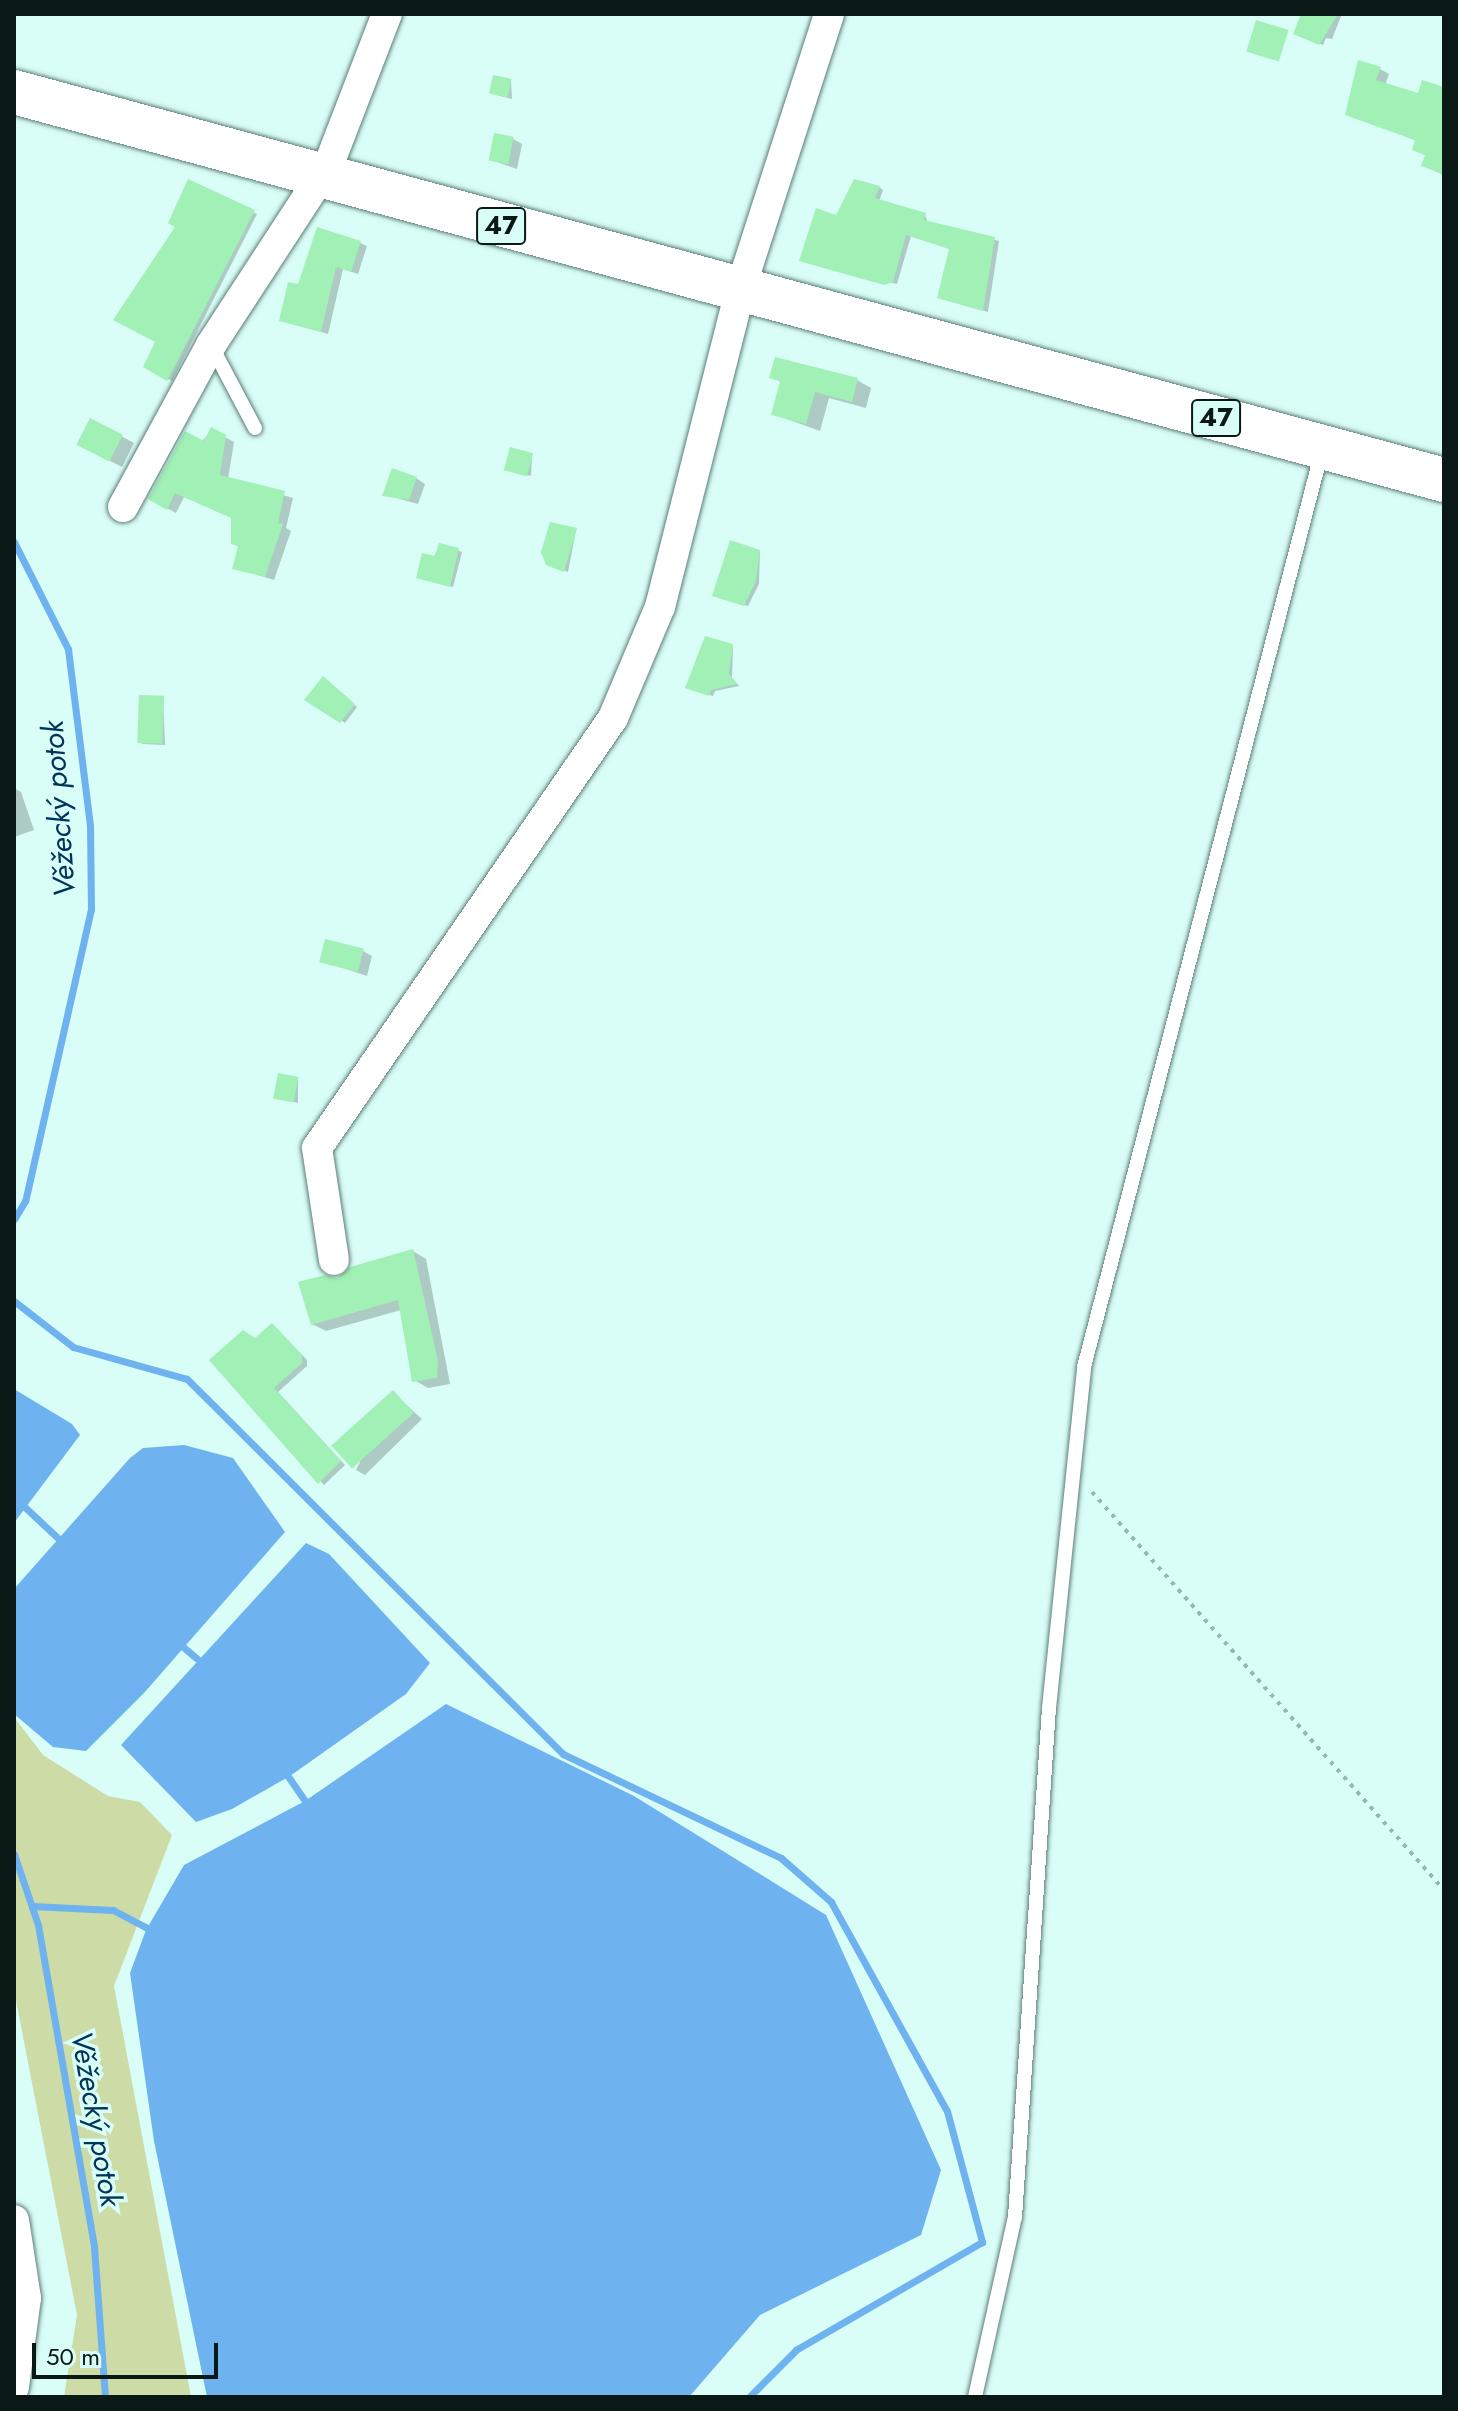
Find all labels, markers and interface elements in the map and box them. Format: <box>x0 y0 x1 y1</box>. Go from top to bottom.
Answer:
road number: 47 <box>475 204 527 248</box>
road number: 47 <box>1190 396 1242 440</box>
water label: Věžecký potok <box>35 719 83 899</box>
water label: Věžecký potok <box>63 2029 129 2209</box>
scale bar <box>36 2327 222 2377</box>
text: 50 m <box>46 2339 100 2374</box>

